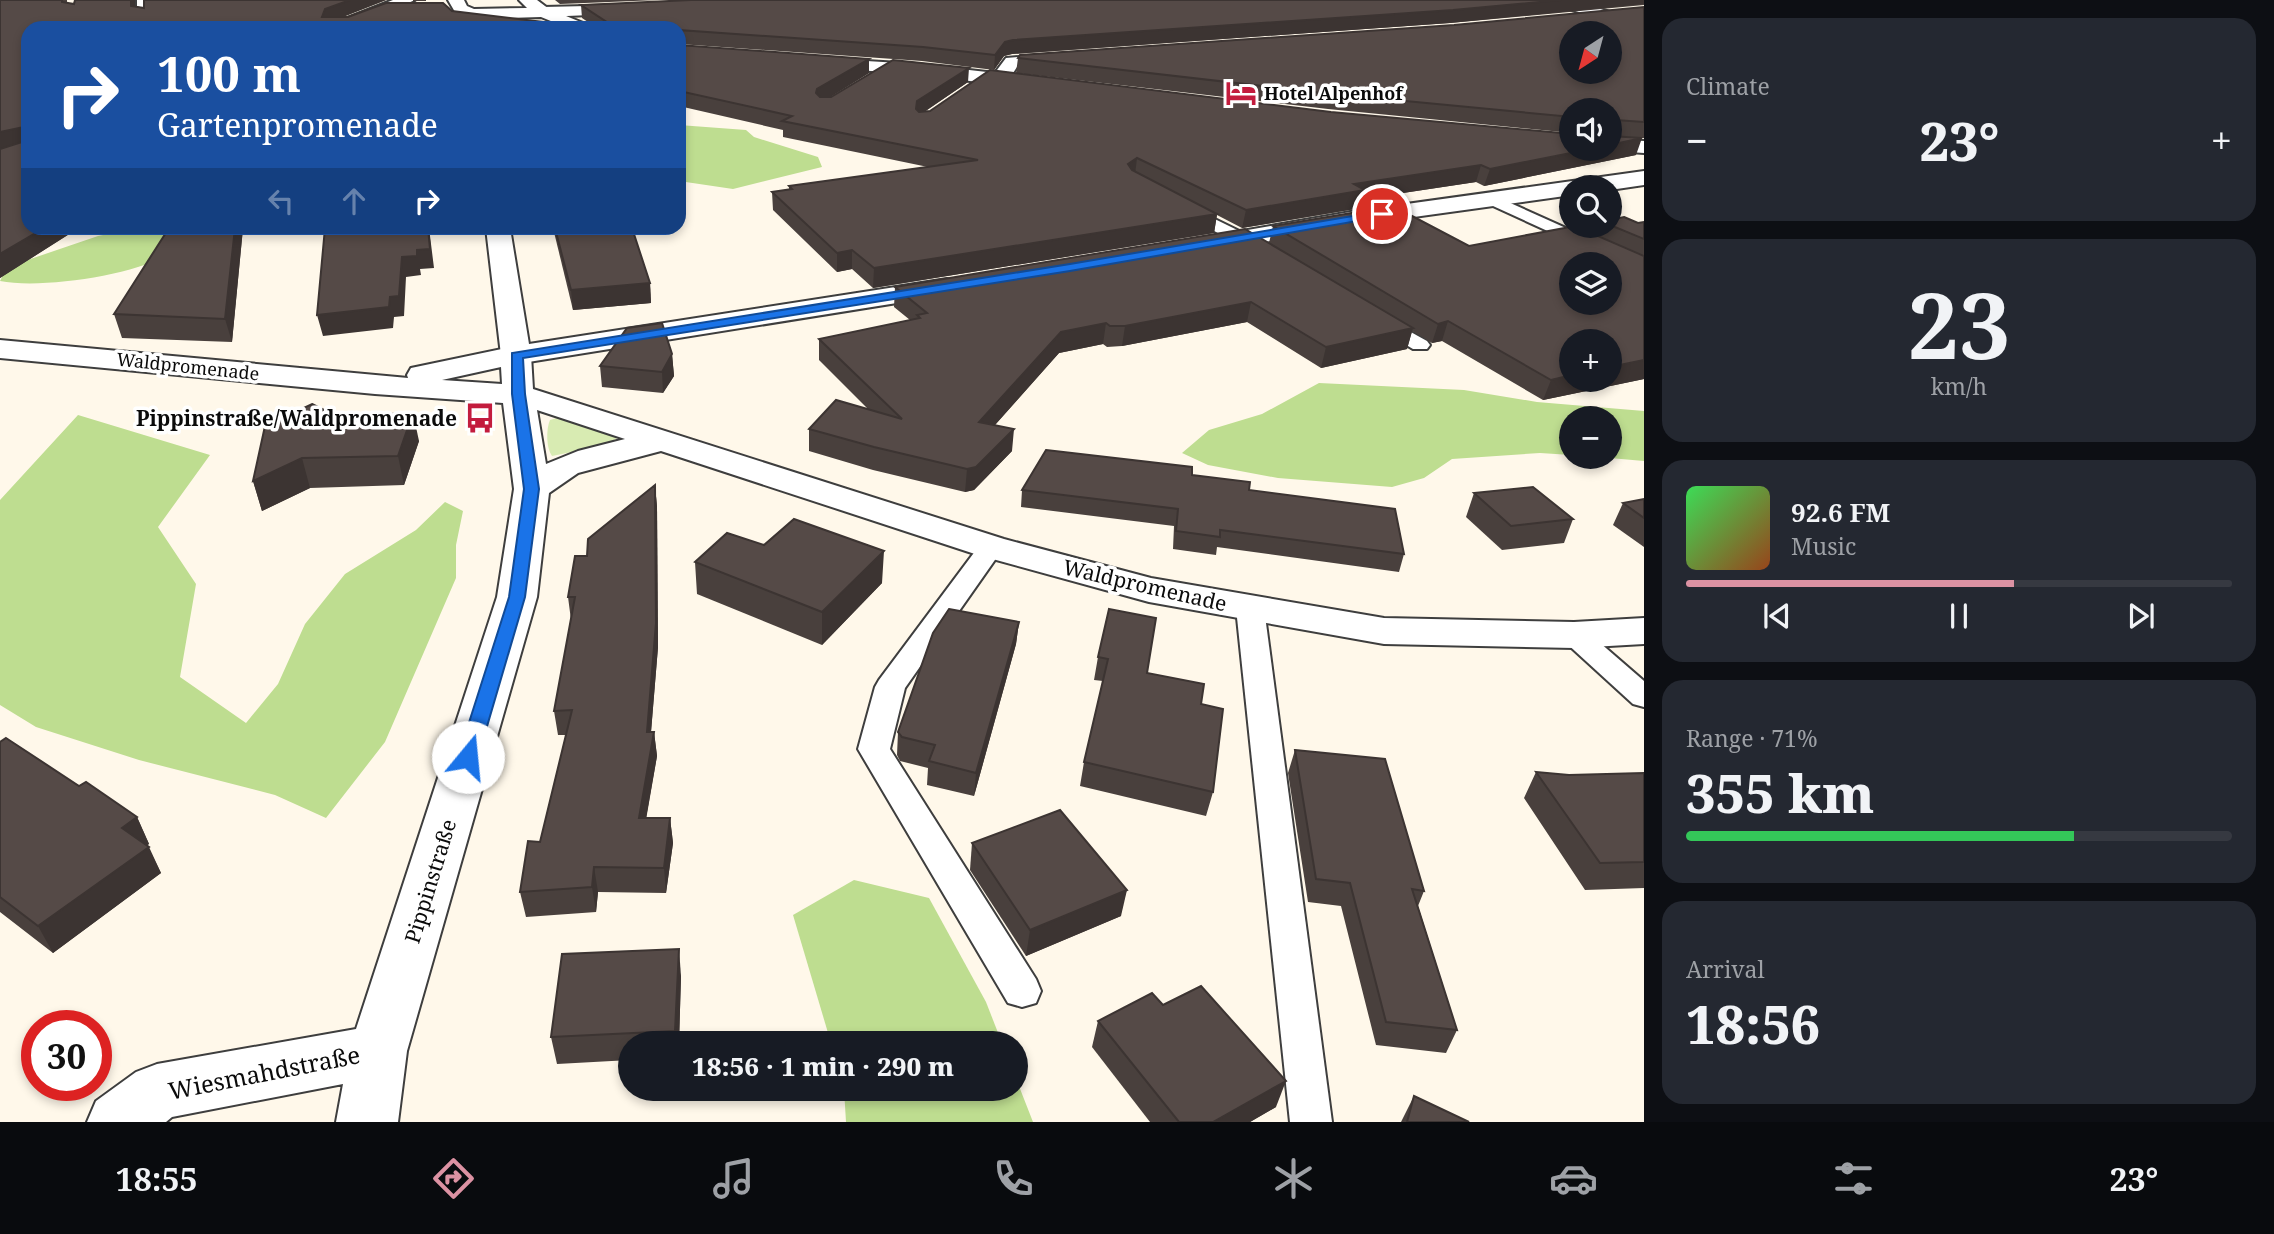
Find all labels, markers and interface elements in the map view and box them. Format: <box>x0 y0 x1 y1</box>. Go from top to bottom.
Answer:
north arrow <box>1559 21 1622 84</box>
map controls <box>1559 21 1622 469</box>
text: 100 m <box>157 40 301 106</box>
icon: right <box>42 49 133 140</box>
text: Climate <box>1686 70 1770 102</box>
hotel icon: Hotel Alpenhof <box>1224 76 1258 110</box>
place label: Hotel Alpenhof <box>1264 81 1404 105</box>
button: sound <box>1559 98 1622 161</box>
text: Gartenpromenade <box>157 103 438 146</box>
text: 23° <box>1919 105 1999 176</box>
text: − <box>1686 114 1708 166</box>
text: + <box>2211 114 2232 166</box>
button: search <box>1559 175 1622 238</box>
icon: left <box>262 182 300 220</box>
icon: ahead <box>335 182 373 220</box>
icon: right <box>408 182 446 220</box>
pin <box>1352 184 1412 244</box>
icon: arrive <box>1363 195 1401 233</box>
button: layers <box>1559 252 1622 315</box>
text: 23 <box>1908 262 2010 386</box>
button: + <box>1559 329 1622 392</box>
street label: Waldpromenade <box>115 347 261 385</box>
text: km/h <box>1931 370 1987 402</box>
bus stop icon: Pippinstraße/Waldpromenade <box>463 401 497 435</box>
place label: Pippinstraße/Waldpromenade <box>136 404 457 432</box>
button: − <box>1559 406 1622 469</box>
text: 92.6 FM <box>1791 494 1890 530</box>
text: Music <box>1791 530 1856 562</box>
street label: Waldpromenade <box>1060 553 1230 617</box>
icon: previous <box>1758 597 1796 635</box>
icon: pause <box>1940 597 1978 635</box>
icon: next <box>2122 597 2160 635</box>
position arrow <box>431 720 505 794</box>
text: Range · 71% <box>1686 722 1818 754</box>
text: 355 km <box>1686 757 1874 828</box>
street label: Pippinstraße <box>398 815 462 947</box>
text: Arrival <box>1686 953 1765 985</box>
text: 18:56 <box>1686 988 1820 1059</box>
speed limit sign: 30 <box>21 1010 112 1101</box>
street label: Wiesmahdstraße <box>165 1037 363 1107</box>
text: 18:56 · 1 min · 290 m <box>692 1048 954 1084</box>
icon: directions <box>429 1154 478 1203</box>
icon: music <box>709 1154 758 1203</box>
icon: phone <box>989 1154 1038 1203</box>
icon: climate <box>1269 1154 1318 1203</box>
icon: car <box>1549 1154 1598 1203</box>
icon: filters <box>1829 1154 1878 1203</box>
text: 18:55 <box>116 1157 198 1200</box>
text: 23° <box>2109 1157 2158 1200</box>

